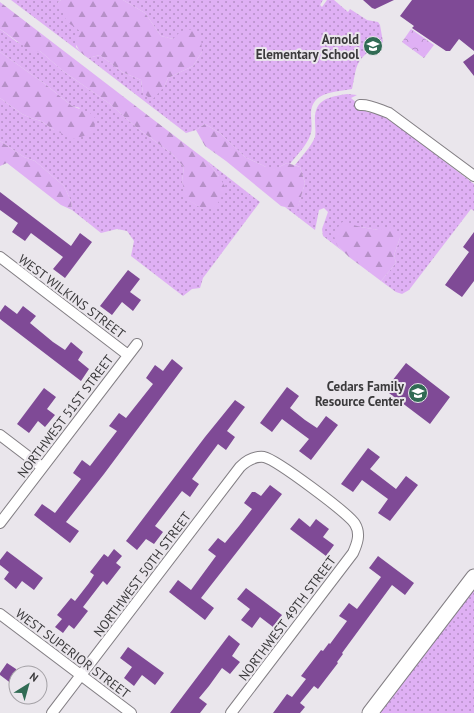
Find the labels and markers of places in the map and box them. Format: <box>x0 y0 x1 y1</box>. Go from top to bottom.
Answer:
place label: Arnold Elementary School <box>256 31 359 63</box>
school or university icon: Arnold Elementary School <box>362 35 384 57</box>
place label: Cedars Family Resource Center <box>315 378 405 410</box>
school or university icon: Cedars Family Resource Center <box>407 382 429 404</box>

